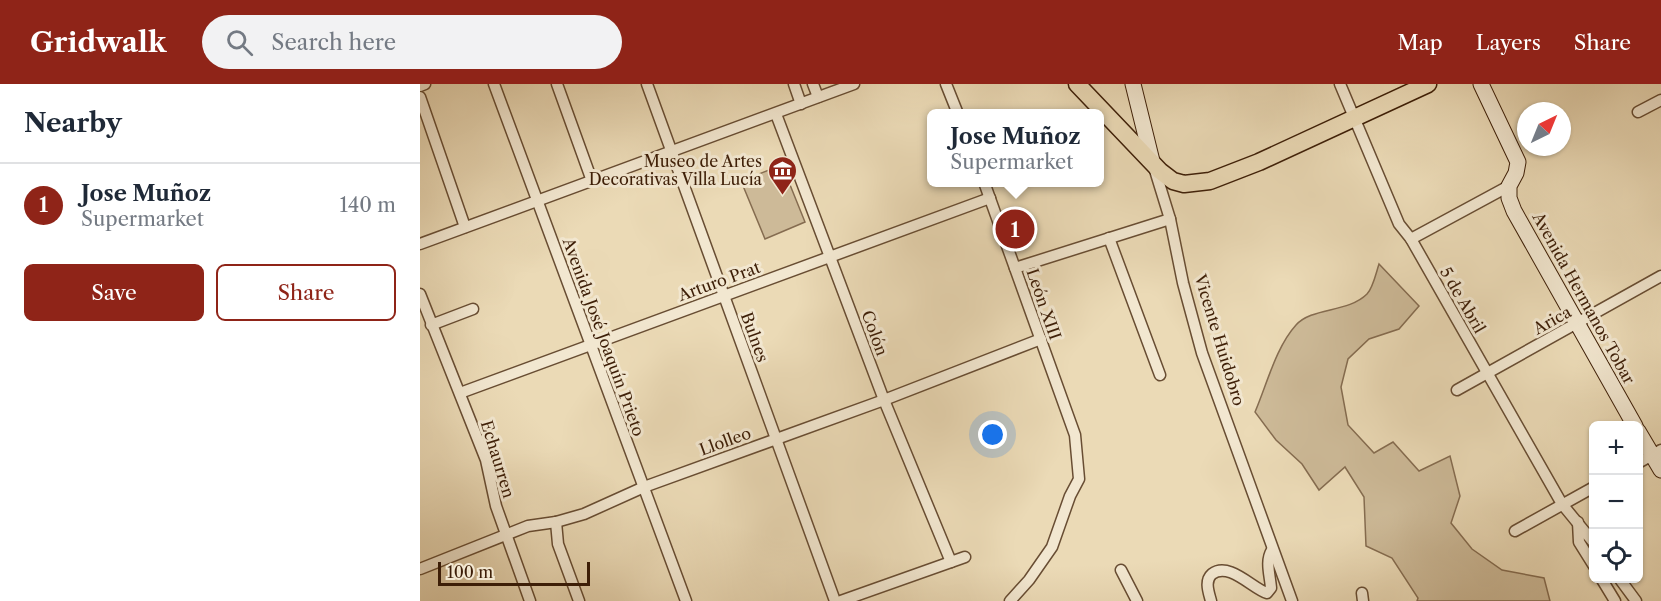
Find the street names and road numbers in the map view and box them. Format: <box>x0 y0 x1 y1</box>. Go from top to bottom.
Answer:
street label: Avenida Hermanos Tobar <box>1528 208 1640 388</box>
street label: Avenida José Joaquín Prieto <box>558 234 649 439</box>
street label: Arturo Prat <box>674 257 763 305</box>
street label: 5 de Abril <box>1436 263 1490 337</box>
street label: León XIII <box>1023 266 1065 342</box>
street label: Vicente Huidobro <box>1190 271 1250 408</box>
street label: Arica <box>1529 301 1575 339</box>
street label: Colón <box>858 308 892 358</box>
street label: Bulnes <box>737 309 773 365</box>
street label: Echaurren <box>477 418 519 500</box>
street label: Llolleo <box>697 422 754 460</box>

